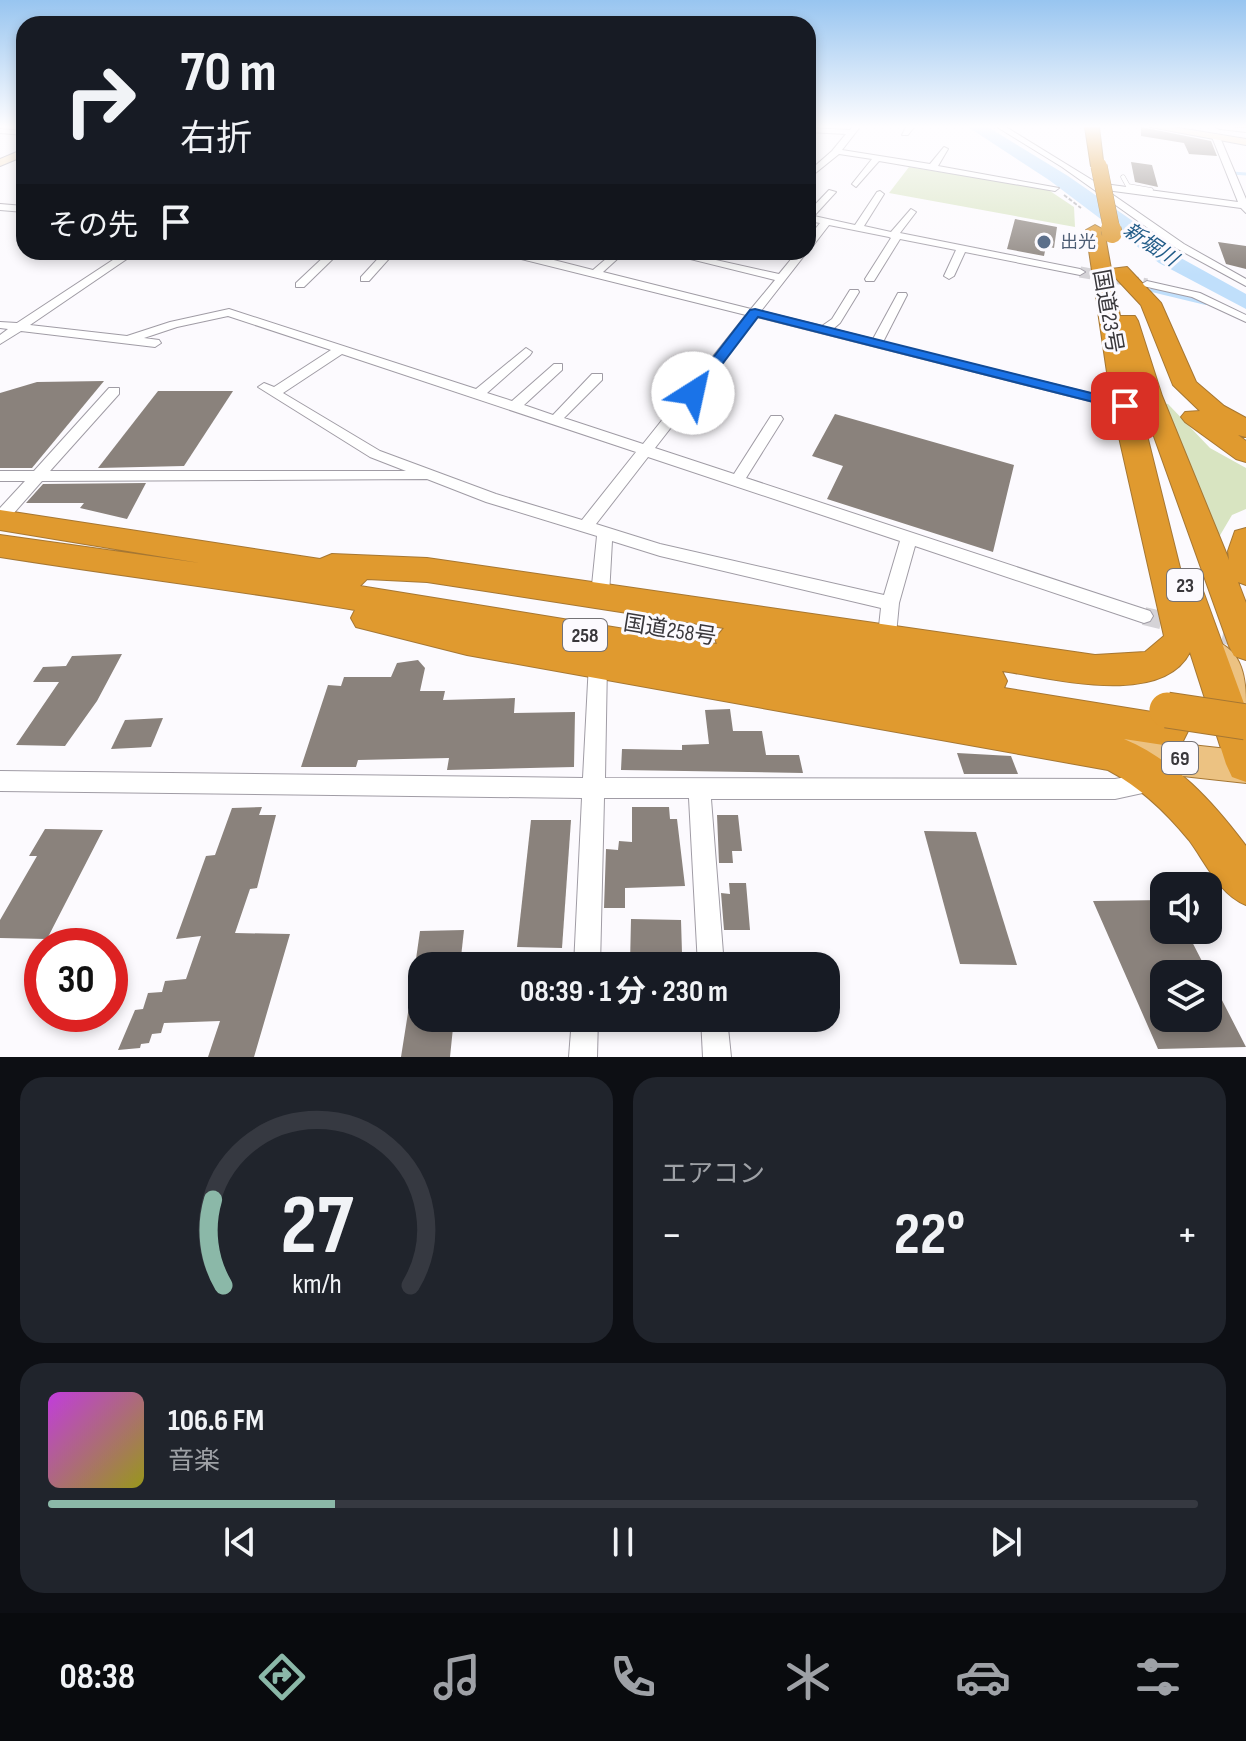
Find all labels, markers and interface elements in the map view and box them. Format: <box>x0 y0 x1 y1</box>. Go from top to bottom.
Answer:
text: 70 m <box>180 40 277 107</box>
icon: right <box>48 48 152 152</box>
text: 右折 <box>180 118 252 161</box>
icon: arrive <box>154 200 198 244</box>
text: その先 <box>48 208 138 244</box>
water label: 新堀川 <box>1119 218 1184 273</box>
place label: 出光 <box>1060 232 1096 253</box>
marker: 出光 <box>1035 233 1053 251</box>
street label: 国道23号 <box>1087 267 1128 355</box>
position arrow <box>651 351 735 435</box>
pin <box>1091 372 1159 440</box>
icon: arrive <box>1103 384 1147 428</box>
road number: 23 <box>1167 569 1203 601</box>
street label: 国道258号 <box>621 610 718 651</box>
road number: 258 <box>563 619 607 651</box>
road number: 69 <box>1162 742 1198 774</box>
map controls <box>1150 872 1222 1032</box>
button: sound <box>1150 872 1222 944</box>
speed limit sign: 30 <box>24 928 128 1032</box>
button: layers <box>1150 960 1222 1032</box>
text: 08:39 · 1 分 · 230 m <box>520 974 728 1010</box>
text: エアコン <box>661 1159 765 1190</box>
text: 27 <box>280 1177 354 1277</box>
text: 22° <box>894 1199 965 1271</box>
text: − <box>661 1209 683 1262</box>
text: + <box>1176 1209 1198 1262</box>
text: km/h <box>292 1267 341 1302</box>
text: 106.6 FM <box>168 1403 264 1439</box>
text: 音楽 <box>168 1446 220 1477</box>
icon: previous <box>218 1520 262 1564</box>
icon: pause <box>601 1520 645 1564</box>
icon: next <box>984 1520 1028 1564</box>
icon: directions <box>254 1649 310 1705</box>
icon: music <box>429 1649 485 1705</box>
icon: phone <box>605 1649 661 1705</box>
icon: climate <box>780 1649 836 1705</box>
icon: car <box>955 1649 1011 1705</box>
icon: filters <box>1130 1649 1186 1705</box>
text: 08:38 <box>60 1656 135 1699</box>

